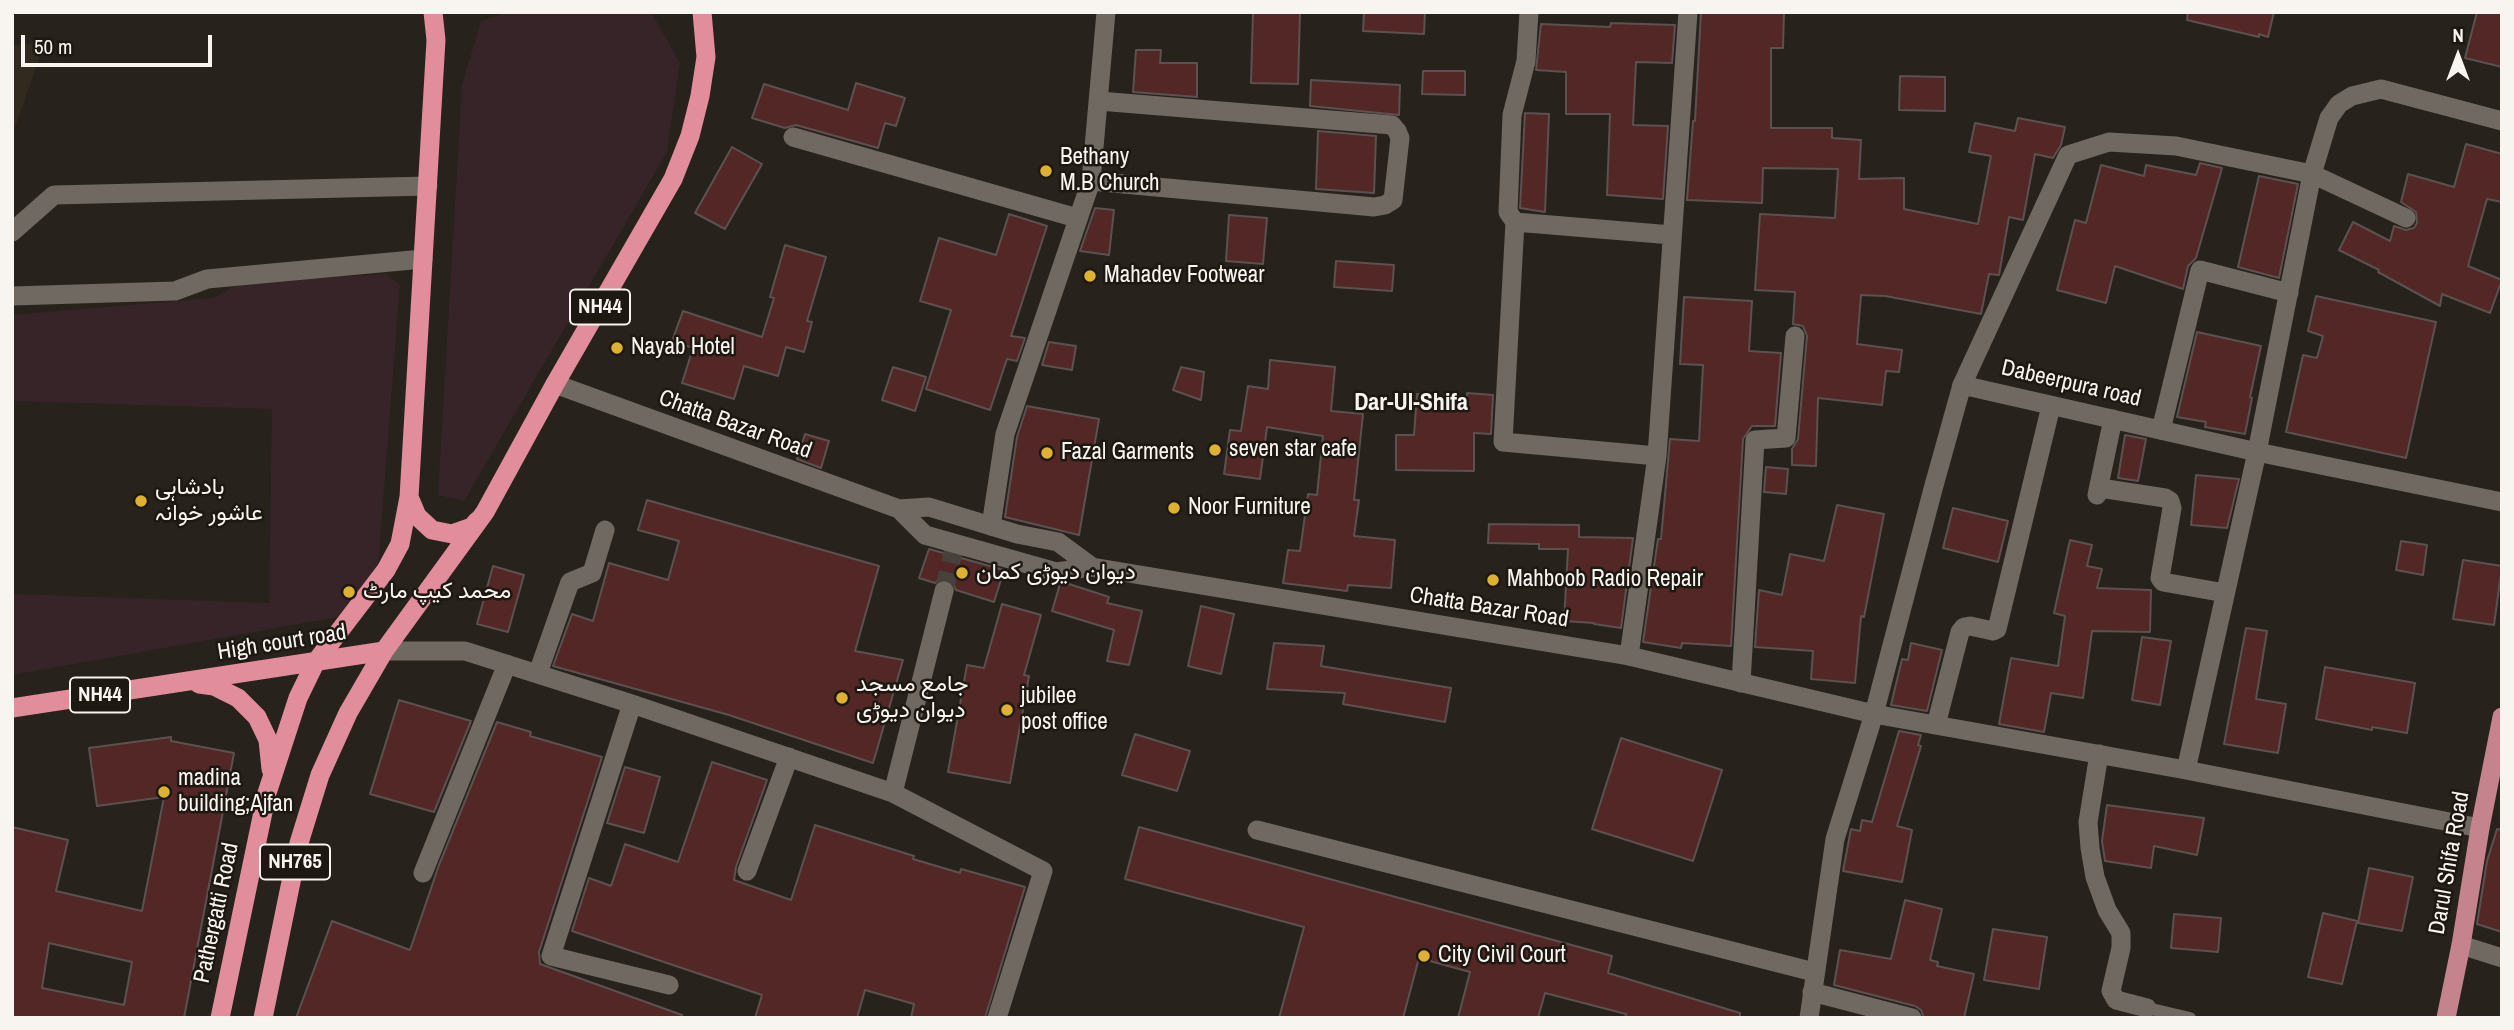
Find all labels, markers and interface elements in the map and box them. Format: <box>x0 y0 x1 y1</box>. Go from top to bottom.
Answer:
scale bar <box>24 21 215 65</box>
north arrow <box>2423 21 2493 91</box>
text: N <box>2452 22 2464 48</box>
text: 50 m <box>34 32 72 61</box>
place label: Bethany M.B Church <box>1060 144 1160 198</box>
marker: Bethany M.B Church <box>1038 163 1054 179</box>
place label: Mahadev Footwear <box>1104 262 1265 290</box>
marker: Mahadev Footwear <box>1082 268 1098 284</box>
road number: NH44 <box>570 290 630 324</box>
place label: Nayab Hotel <box>631 334 735 362</box>
marker: Nayab Hotel <box>609 340 625 356</box>
street label: Dabeerpura road <box>1998 355 2144 413</box>
street label: Chatta Bazar Road <box>655 385 815 465</box>
district label: Dar-Ul-Shifa <box>1354 390 1468 418</box>
place label: seven star cafe <box>1229 436 1357 464</box>
place label: Fazal Garments <box>1061 439 1194 467</box>
marker: seven star cafe <box>1207 442 1223 458</box>
marker: Fazal Garments <box>1039 445 1055 461</box>
place label: بادشاہی عاشور خوانہ <box>155 474 263 528</box>
marker: بادشاہی عاشور خوانہ <box>133 493 149 509</box>
place label: Noor Furniture <box>1188 494 1311 522</box>
marker: Noor Furniture <box>1166 500 1182 516</box>
place label: دیوان دیوڑی کمان <box>976 559 1136 587</box>
marker: دیوان دیوڑی کمان <box>954 565 970 581</box>
place label: Mahboob Radio Repair <box>1507 566 1703 594</box>
marker: Mahboob Radio Repair <box>1485 572 1501 588</box>
place label: محمد کیپ مارٹ <box>363 578 511 606</box>
street label: Chatta Bazar Road <box>1408 582 1570 634</box>
marker: محمد کیپ مارٹ <box>341 584 357 600</box>
street label: High court road <box>216 619 348 667</box>
place label: جامع مسجد دیوان دیوڑی <box>856 671 968 725</box>
road number: NH44 <box>70 678 130 712</box>
place label: jubilee post office <box>1021 683 1108 737</box>
marker: جامع مسجد دیوان دیوڑی <box>834 690 850 706</box>
marker: jubilee post office <box>999 702 1015 718</box>
place label: madina building;Ajfan <box>178 765 293 819</box>
marker: madina building;Ajfan <box>156 784 172 800</box>
street label: Darul Shifa Road <box>2424 789 2476 937</box>
street label: Pathergatti Road <box>189 840 245 986</box>
road number: NH765 <box>260 844 330 880</box>
place label: City Civil Court <box>1438 942 1566 970</box>
marker: City Civil Court <box>1416 948 1432 964</box>

